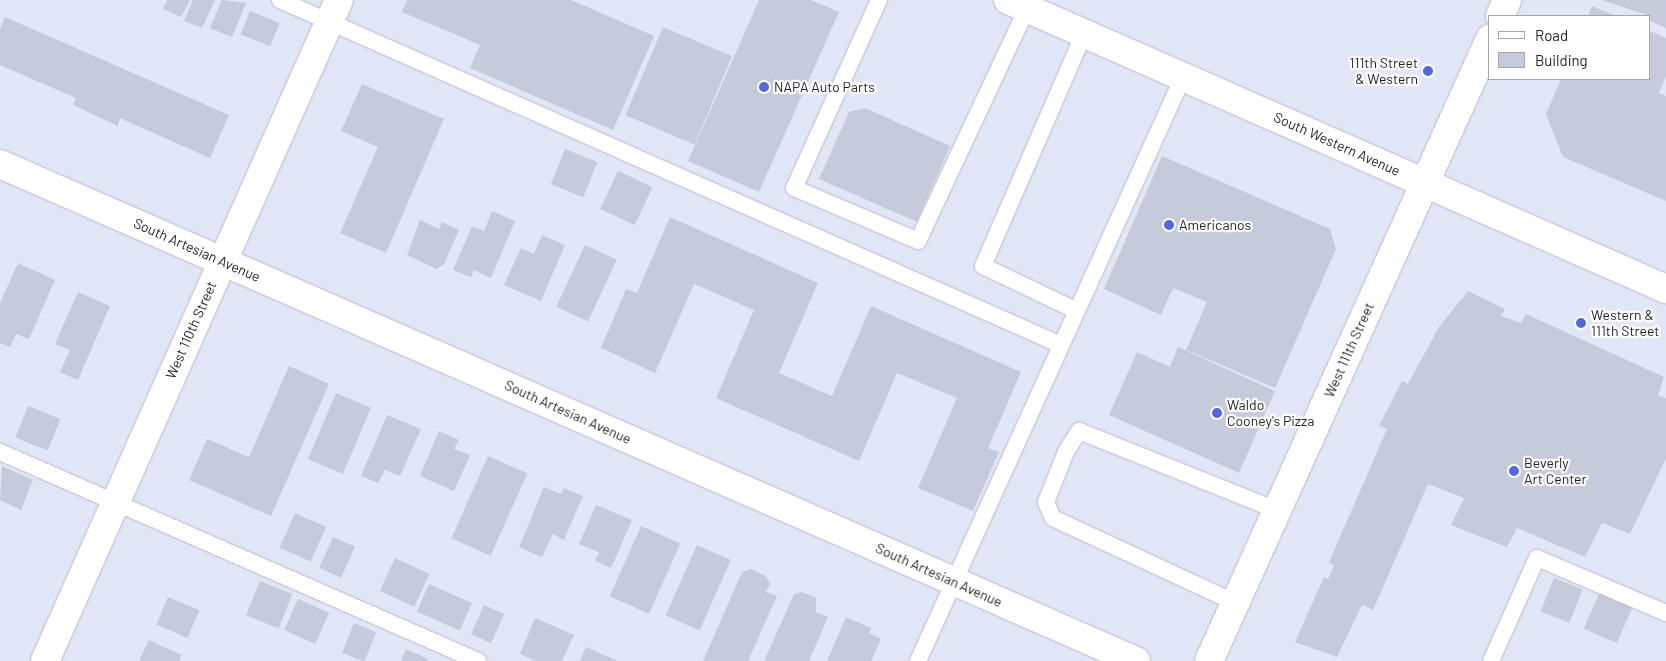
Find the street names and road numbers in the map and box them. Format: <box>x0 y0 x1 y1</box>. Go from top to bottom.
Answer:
street label: South Western Avenue <box>1271 109 1403 179</box>
street label: South Artesian Avenue <box>131 214 263 286</box>
street label: West 110th Street <box>162 279 220 381</box>
street label: West 111th Street <box>1321 300 1377 400</box>
street label: South Artesian Avenue <box>502 376 634 448</box>
street label: South Artesian Avenue <box>873 539 1005 611</box>

